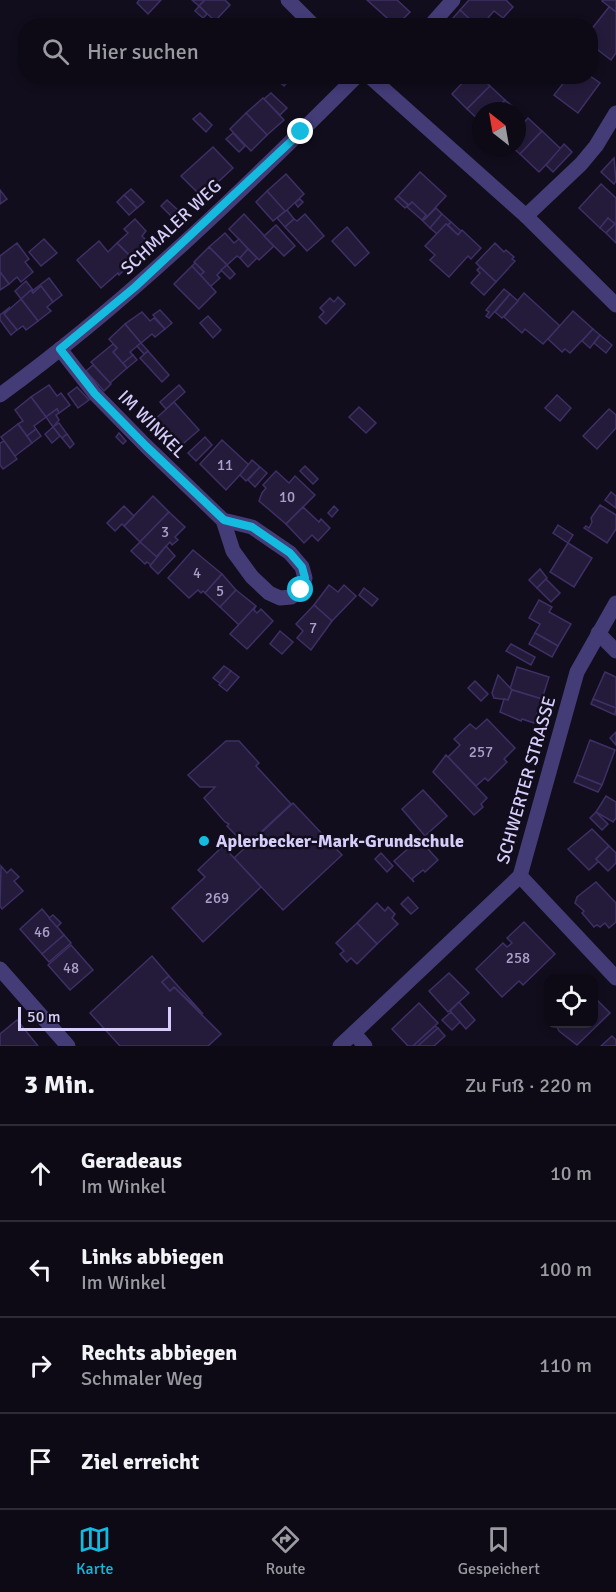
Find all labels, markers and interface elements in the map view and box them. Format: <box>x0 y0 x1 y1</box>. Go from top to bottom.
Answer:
search box <box>18 18 598 84</box>
icon: search <box>39 35 72 68</box>
text: Hier suchen <box>87 38 199 65</box>
north arrow <box>472 102 526 156</box>
route end <box>287 118 313 144</box>
street label: SCHMALER WEG <box>116 175 226 279</box>
street label: IM WINKEL <box>114 386 190 462</box>
house number: 11 <box>217 456 233 474</box>
house number: 10 <box>279 488 295 506</box>
house number: 3 <box>161 523 169 541</box>
house number: 4 <box>193 564 201 582</box>
route start <box>287 576 313 602</box>
house number: 5 <box>216 582 224 600</box>
house number: 7 <box>309 619 317 637</box>
street label: SCHWERTER STRASSE <box>492 694 560 866</box>
house number: 257 <box>469 743 493 761</box>
place label: Aplerbecker-Mark-Grundschule <box>216 830 464 852</box>
marker: Aplerbecker-Mark-Grundschule <box>197 834 211 848</box>
house number: 269 <box>205 889 229 907</box>
house number: 46 <box>34 923 50 941</box>
house number: 258 <box>506 949 530 967</box>
house number: 48 <box>63 959 79 977</box>
map controls <box>544 974 598 1028</box>
button: locate <box>544 974 598 1028</box>
scale bar <box>18 1004 171 1032</box>
text: 50 m <box>27 1007 61 1027</box>
text: 3 Min. <box>24 1069 95 1101</box>
text: Zu Fuß · 220 m <box>465 1073 592 1098</box>
text: Geradeaus <box>81 1147 182 1174</box>
icon: ahead <box>24 1157 57 1190</box>
text: 10 m <box>550 1161 592 1186</box>
text: Im Winkel <box>81 1174 166 1199</box>
text: Links abbiegen <box>81 1243 224 1270</box>
icon: left <box>24 1253 57 1286</box>
text: 100 m <box>539 1257 592 1282</box>
text: Im Winkel <box>81 1270 166 1295</box>
text: Rechts abbiegen <box>81 1339 237 1366</box>
icon: right <box>24 1349 57 1382</box>
text: 110 m <box>539 1353 592 1378</box>
text: Schmaler Weg <box>81 1366 203 1391</box>
icon: arrive <box>24 1445 57 1478</box>
text: Ziel erreicht <box>81 1448 199 1475</box>
tab: Karte <box>76 1523 113 1579</box>
tab: Route <box>266 1523 306 1579</box>
tab: Gespeichert <box>458 1523 540 1579</box>

